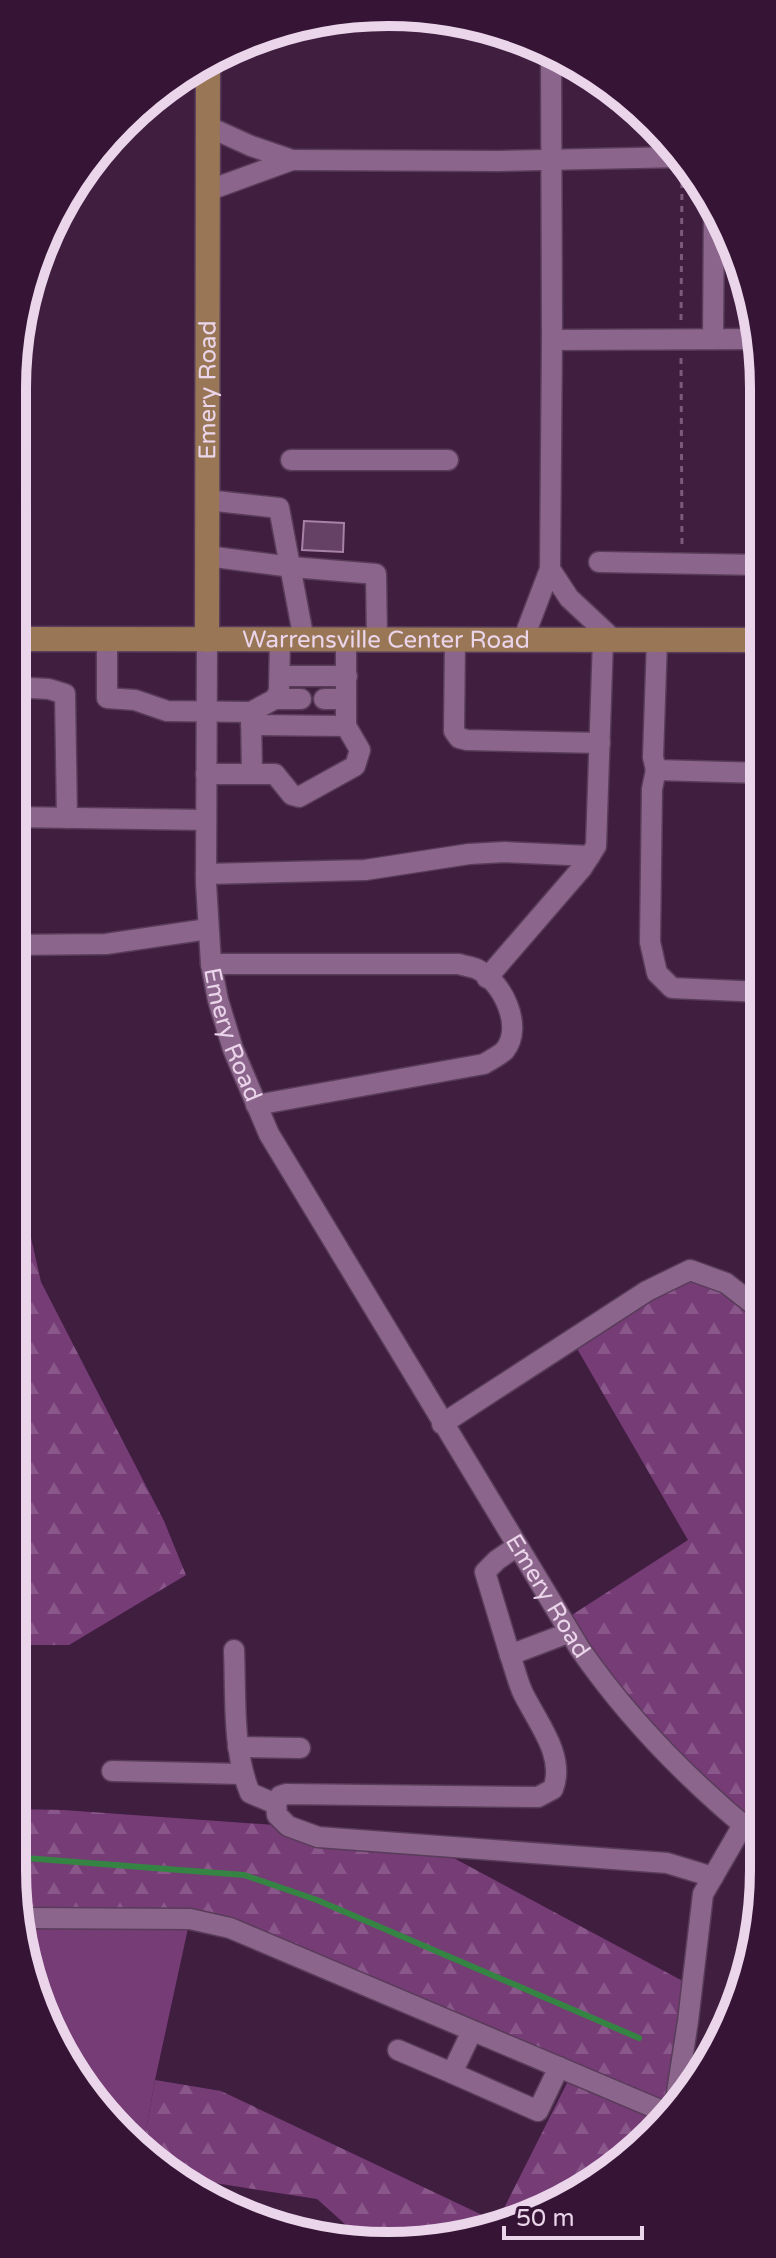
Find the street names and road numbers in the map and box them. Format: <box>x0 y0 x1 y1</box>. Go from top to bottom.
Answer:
street label: Emery Road <box>193 320 223 460</box>
street label: Warrensville Center Road <box>242 625 530 655</box>
street label: Emery Road <box>197 965 268 1106</box>
street label: Emery Road <box>499 1529 596 1664</box>

